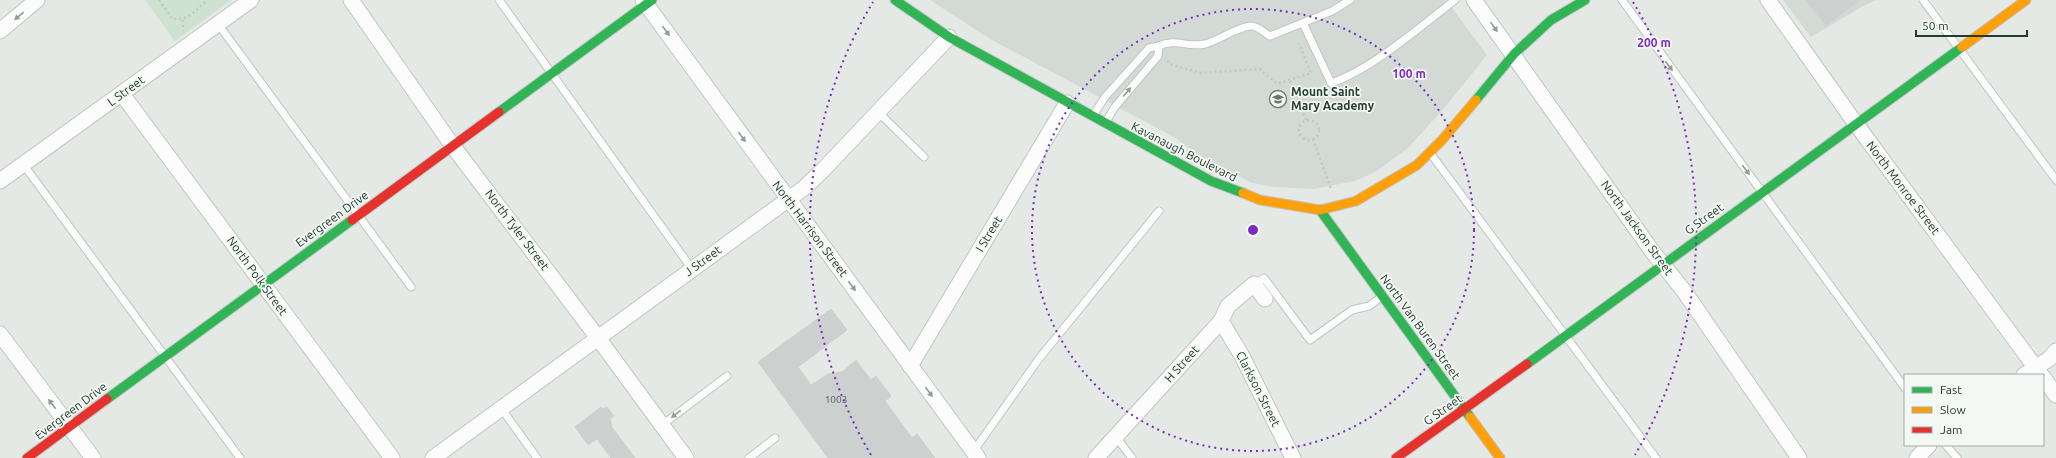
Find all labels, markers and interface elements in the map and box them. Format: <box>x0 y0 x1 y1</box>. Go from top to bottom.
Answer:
one-way arrow <box>14 11 24 20</box>
scale bar <box>1916 12 2027 38</box>
text: 50 m <box>1922 19 1949 32</box>
one-way arrow <box>1489 22 1497 32</box>
one-way arrow <box>662 26 670 37</box>
text: 200 m <box>1637 36 1671 49</box>
one-way arrow <box>1665 60 1673 71</box>
text: 100 m <box>1392 67 1426 80</box>
street label: L Street <box>105 73 147 108</box>
place label: Mount Saint Mary Academy <box>1291 85 1375 112</box>
one-way arrow <box>1123 87 1132 97</box>
school or university icon: Mount Saint Mary Academy <box>1268 89 1288 109</box>
street label: Kavanaugh Boulevard <box>1129 119 1239 184</box>
one-way arrow <box>738 131 746 142</box>
street label: North Monroe Street <box>1864 139 1943 237</box>
one-way arrow <box>1742 165 1751 176</box>
street label: North Harrison Street <box>770 178 851 279</box>
street label: North Jackson Street <box>1599 178 1676 278</box>
street label: North Tyler Street <box>483 187 552 273</box>
street label: Evergreen Drive <box>293 188 370 249</box>
street label: G Street <box>1682 200 1726 237</box>
street label: I Street <box>973 213 1004 254</box>
centre of rings <box>1246 223 1260 237</box>
street label: North Polk Street <box>225 234 290 318</box>
street label: J Street <box>682 243 724 278</box>
street label: North Van Buren Street <box>1378 272 1463 382</box>
one-way arrow <box>848 281 857 292</box>
street label: H Street <box>1162 343 1202 385</box>
street label: Clarkson Street <box>1234 349 1283 429</box>
legend <box>1904 374 2044 446</box>
street label: Evergreen Drive <box>32 379 109 442</box>
text: Fast <box>1940 383 1962 396</box>
one-way arrow <box>925 386 933 397</box>
street label: G Street <box>1421 391 1465 428</box>
house number: 1003 <box>825 394 847 405</box>
one-way arrow <box>47 398 56 409</box>
text: Slow <box>1940 403 1966 416</box>
one-way arrow <box>671 410 682 418</box>
text: Jam <box>1940 423 1962 436</box>

